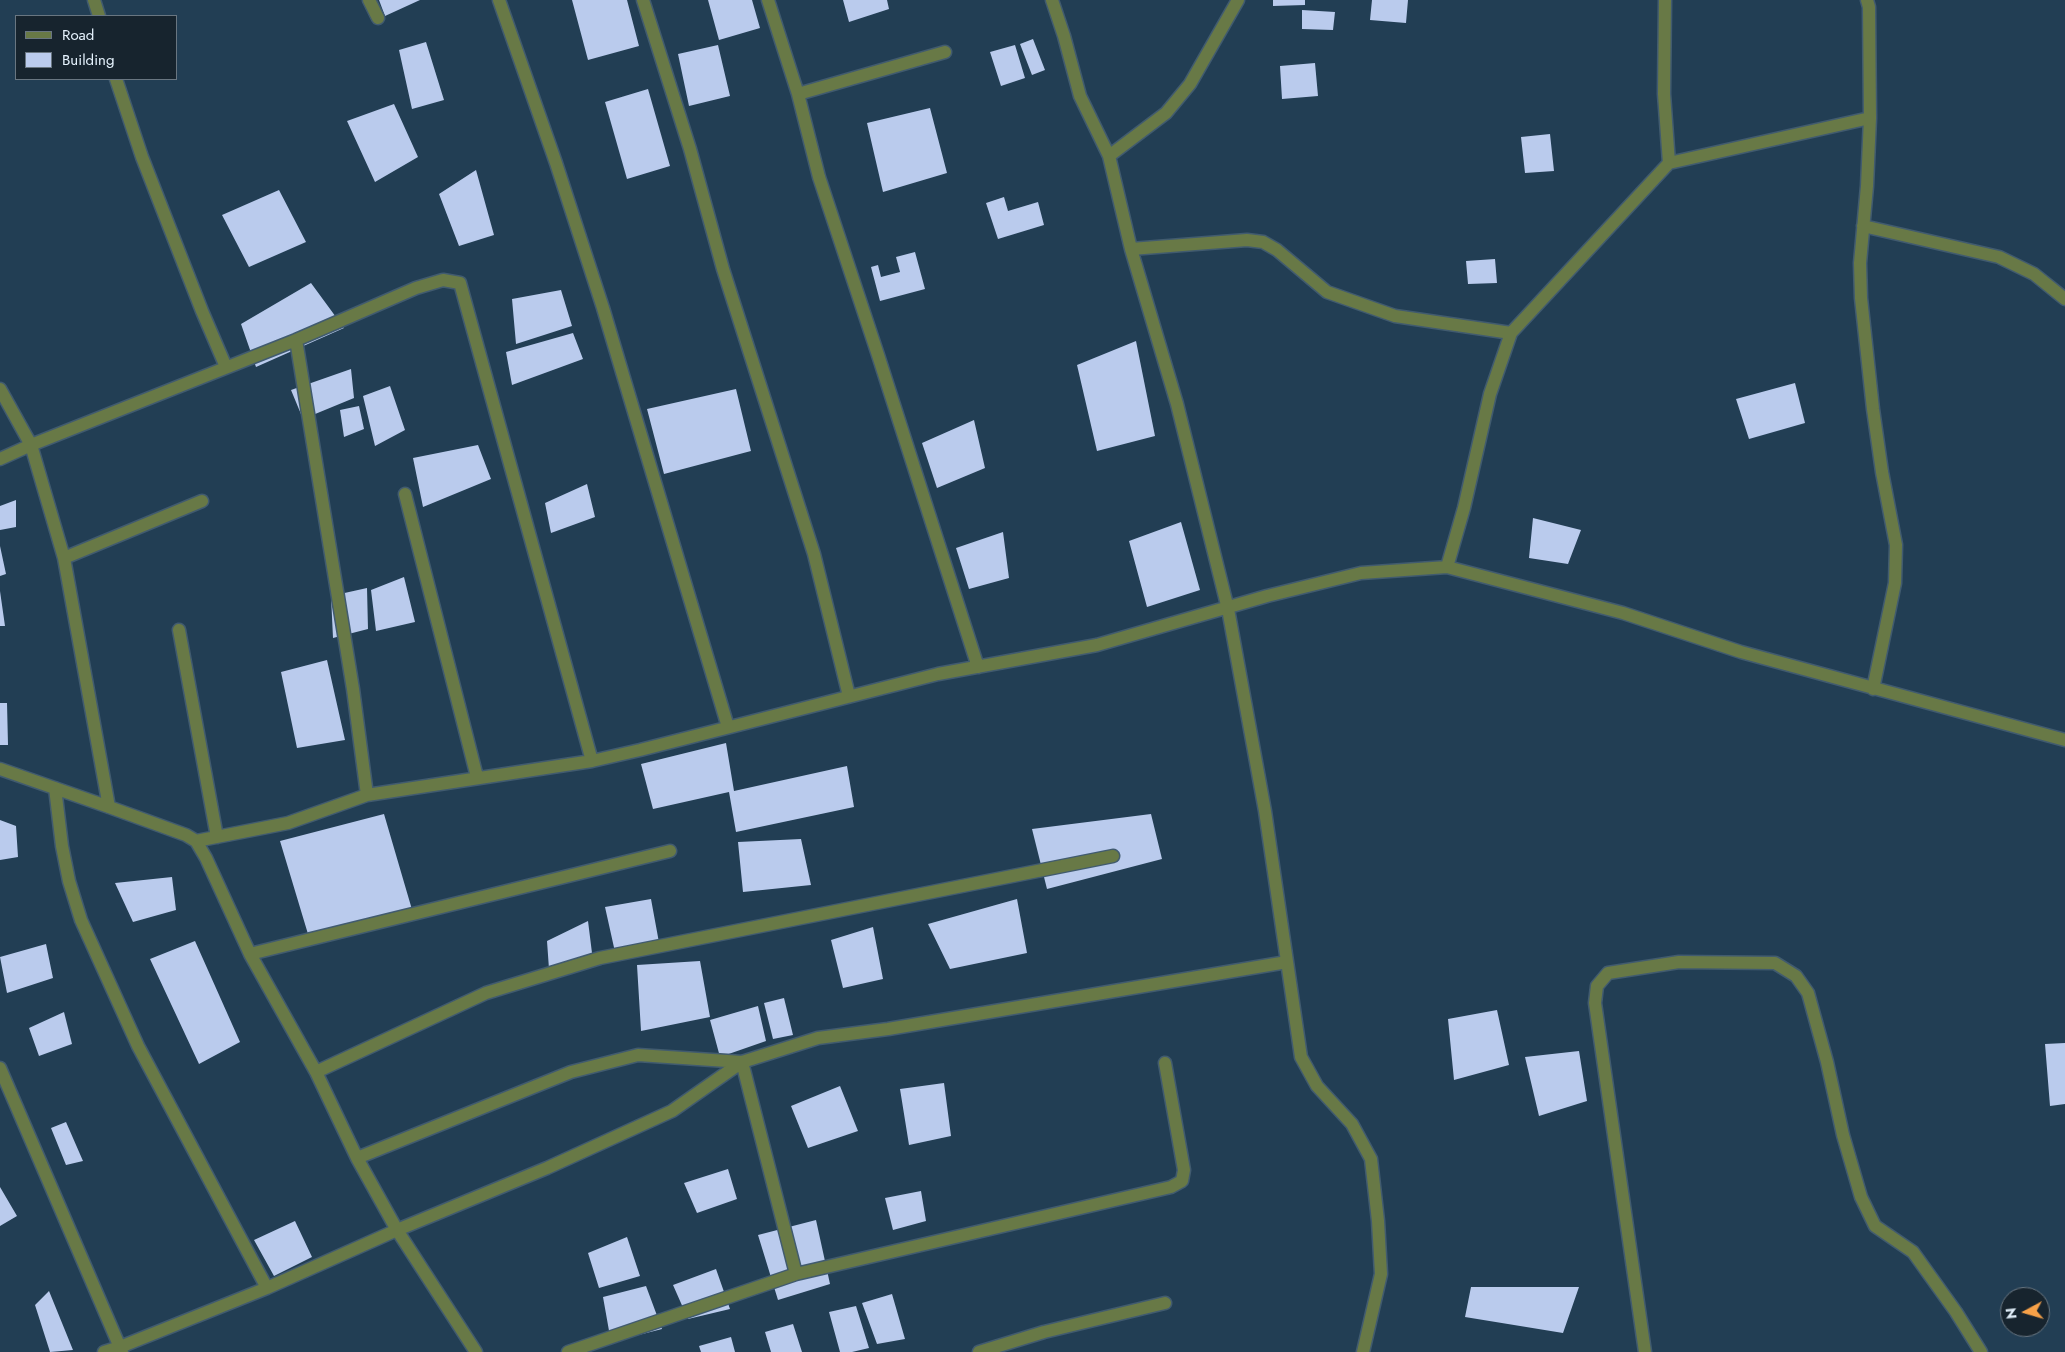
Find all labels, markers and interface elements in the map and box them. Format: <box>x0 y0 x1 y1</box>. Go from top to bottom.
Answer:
legend <box>15 15 178 80</box>
text: Road <box>62 24 94 46</box>
text: Building <box>62 49 114 71</box>
north arrow <box>2000 1287 2050 1337</box>
text: N <box>2001 1307 2022 1320</box>

